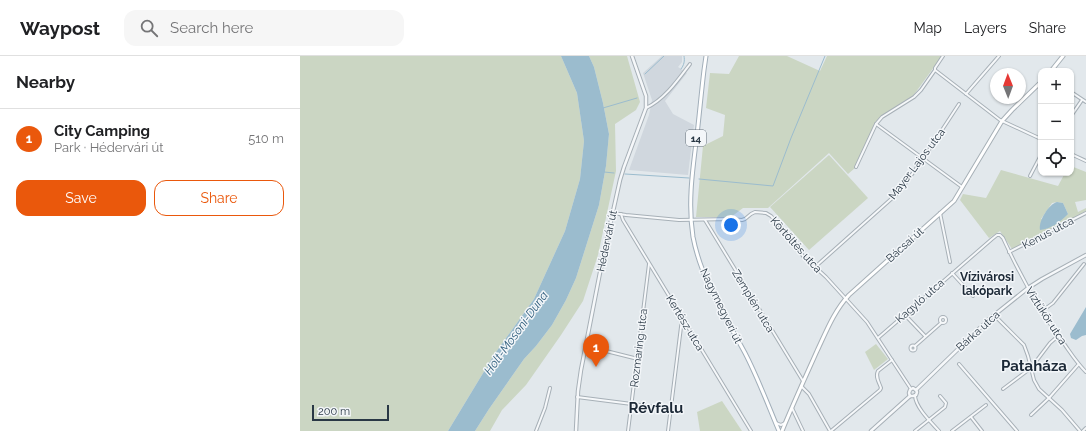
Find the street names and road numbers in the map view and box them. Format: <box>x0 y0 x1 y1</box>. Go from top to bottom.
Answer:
street label: Mayer Lajos utca <box>886 126 948 202</box>
road number: 14 <box>686 130 706 146</box>
street label: Hédervári út <box>594 209 620 273</box>
street label: Körtöltés utca <box>768 214 824 276</box>
street label: Kenus utca <box>1020 214 1076 252</box>
street label: Bácsai út <box>884 225 927 265</box>
street label: Nagymegyeri út <box>697 266 745 346</box>
street label: Zemplén utca <box>729 267 777 335</box>
street label: Kagyló utca <box>893 276 947 326</box>
street label: Víztükör utca <box>1023 285 1069 347</box>
street label: Kertész utca <box>663 293 707 353</box>
street label: Rozmaring utca <box>628 308 650 388</box>
street label: Bárka utca <box>954 308 1002 354</box>

